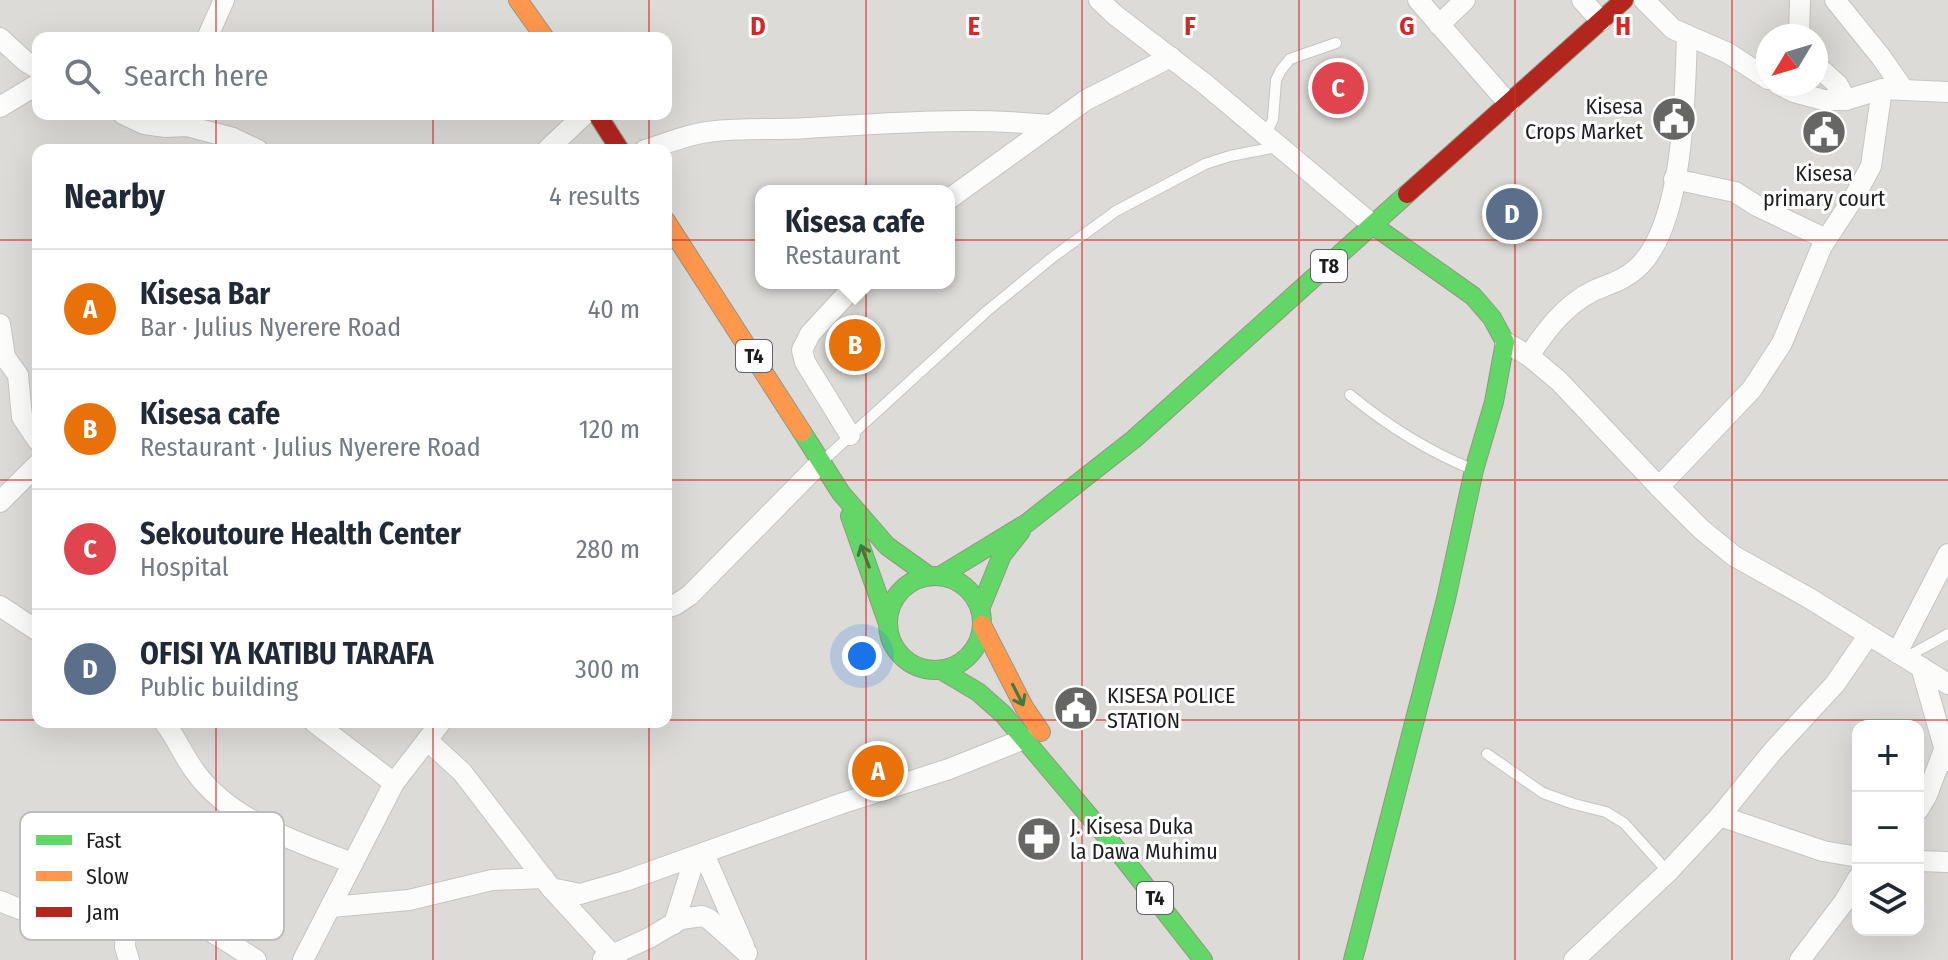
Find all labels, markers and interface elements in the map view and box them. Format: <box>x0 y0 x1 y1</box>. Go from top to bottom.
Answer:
text: D <box>750 11 766 42</box>
text: E <box>968 11 980 42</box>
text: F <box>1184 11 1196 42</box>
text: G <box>1399 11 1415 42</box>
text: H <box>1615 11 1631 42</box>
north arrow <box>1756 24 1828 96</box>
search box <box>32 32 672 120</box>
icon: search <box>60 54 104 98</box>
text: Search here <box>124 58 269 94</box>
pin: C <box>1312 58 1364 118</box>
place label: Kisesa Crops Market <box>1525 93 1644 145</box>
public building icon: Kisesa Crops Market <box>1650 95 1698 143</box>
public building icon: Kisesa primary court <box>1800 108 1848 156</box>
place label: Kisesa primary court <box>1763 160 1886 212</box>
text: Nearby <box>64 176 165 217</box>
text: 4 results <box>549 181 640 212</box>
pin: D <box>1486 184 1538 244</box>
popup <box>755 185 955 289</box>
text: Kisesa cafe <box>785 204 925 240</box>
text: Restaurant <box>785 240 901 271</box>
road number: T8 <box>1311 250 1347 282</box>
text: Kisesa Bar <box>140 276 270 312</box>
text: A <box>83 294 97 325</box>
text: 40 m <box>588 294 640 325</box>
text: Bar · Julius Nyerere Road <box>140 312 401 343</box>
pin: B <box>829 315 881 375</box>
road number: T4 <box>736 340 772 372</box>
text: Kisesa cafe <box>140 396 280 432</box>
text: B <box>83 414 97 445</box>
text: 120 m <box>579 414 640 445</box>
text: Restaurant · Julius Nyerere Road <box>140 432 481 463</box>
text: Sekoutoure Health Center <box>140 516 461 552</box>
text: C <box>83 534 97 565</box>
text: 280 m <box>576 534 640 565</box>
one-way arrow <box>857 545 871 569</box>
text: Hospital <box>140 552 229 583</box>
text: OFISI YA KATIBU TARAFA <box>140 636 433 672</box>
your location <box>842 636 882 676</box>
text: D <box>82 654 98 685</box>
text: 300 m <box>575 654 640 685</box>
text: Public building <box>140 672 298 703</box>
one-way arrow <box>1010 682 1026 706</box>
place label: KISESA POLICE STATION <box>1107 682 1235 734</box>
public building icon: KISESA POLICE STATION <box>1052 684 1100 732</box>
map controls <box>1852 720 1924 936</box>
button: + <box>1852 720 1924 792</box>
pin: A <box>852 741 904 801</box>
button: − <box>1852 792 1924 864</box>
legend <box>20 812 284 940</box>
place label: J. Kisesa Duka la Dawa Muhimu <box>1070 813 1218 865</box>
pharmacy icon: J. Kisesa Duka la Dawa Muhimu <box>1015 815 1063 863</box>
text: Fast <box>86 827 122 854</box>
text: Slow <box>86 863 129 890</box>
button: layers <box>1852 864 1924 936</box>
road number: T4 <box>1137 882 1173 914</box>
text: Jam <box>86 899 120 926</box>

